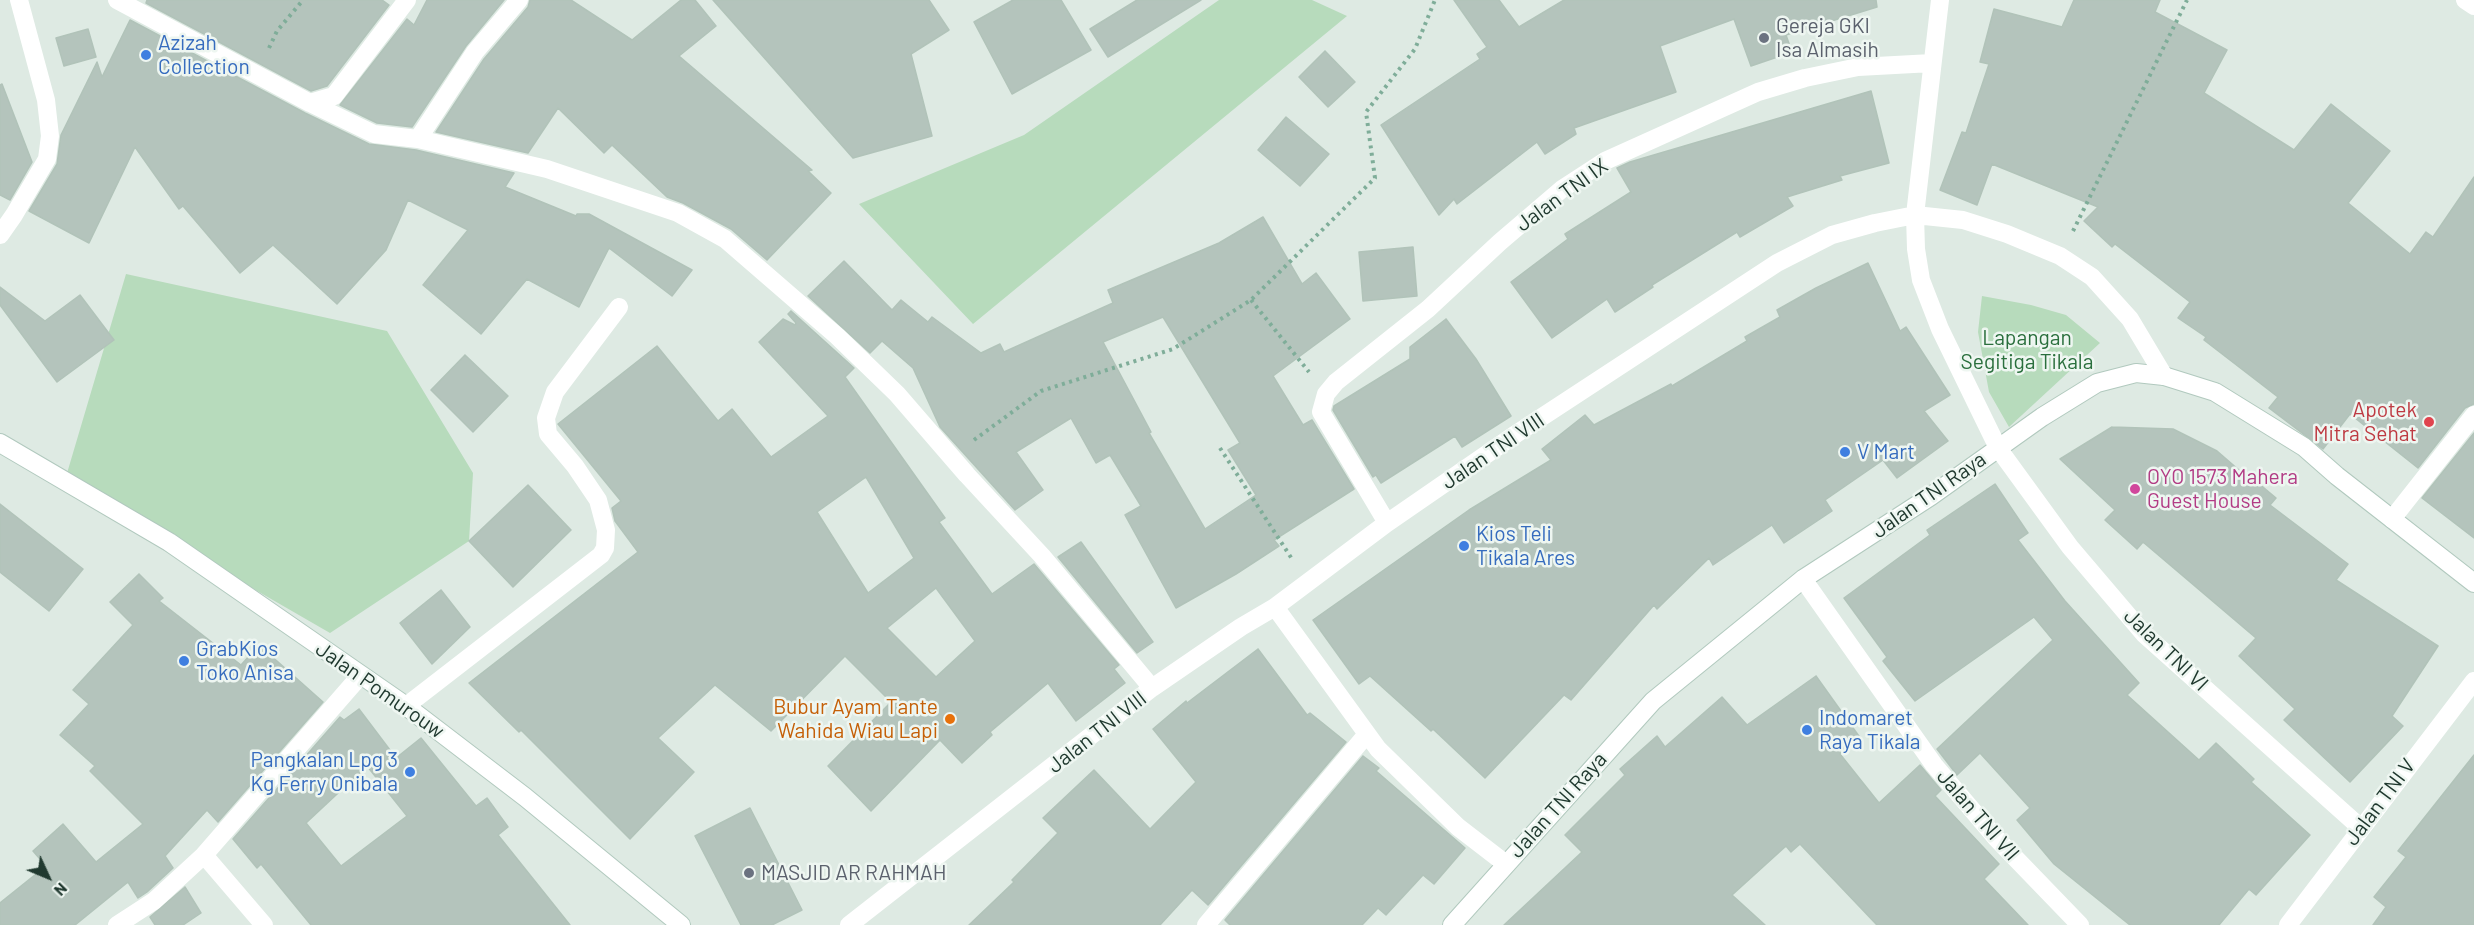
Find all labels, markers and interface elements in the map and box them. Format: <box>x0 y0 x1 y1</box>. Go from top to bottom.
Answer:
place label: Gereja GKI Isa Almasih <box>1776 13 1879 63</box>
place label: Azizah Collection <box>158 30 250 80</box>
marker: Gereja GKI Isa Almasih <box>1757 31 1771 45</box>
marker: Azizah Collection <box>139 48 153 62</box>
street label: Jalan TNI IX <box>1511 153 1613 237</box>
park label: Lapangan Segitiga Tikala <box>1961 325 2093 375</box>
place label: Apotek Mitra Sehat <box>2313 397 2417 447</box>
street label: Jalan TNI VIII <box>1437 407 1549 495</box>
marker: Apotek Mitra Sehat <box>2422 415 2436 429</box>
place label: V Mart <box>1857 439 1915 465</box>
marker: V Mart <box>1838 445 1852 459</box>
street label: Jalan TNI Raya <box>1867 446 1991 544</box>
place label: OYO 1573 Mahera Guest House <box>2147 464 2298 514</box>
marker: OYO 1573 Mahera Guest House <box>2128 482 2142 496</box>
place label: Kios Teli Tikala Ares <box>1476 521 1575 571</box>
marker: Kios Teli Tikala Ares <box>1457 539 1471 553</box>
street label: Jalan TNI VI <box>2119 604 2213 696</box>
place label: GrabKios Toko Anisa <box>196 636 294 686</box>
street label: Jalan Pomurouw <box>311 636 449 744</box>
marker: GrabKios Toko Anisa <box>177 654 191 668</box>
street label: Jalan TNI VIII <box>1043 686 1151 778</box>
place label: Bubur Ayam Tante Wahida Wiau Lapi <box>773 694 938 744</box>
place label: Indomaret Raya Tikala <box>1819 705 1920 755</box>
marker: Bubur Ayam Tante Wahida Wiau Lapi <box>943 712 957 726</box>
marker: Indomaret Raya Tikala <box>1800 723 1814 737</box>
place label: Pangkalan Lpg 3 Kg Ferry Onibala <box>250 747 398 797</box>
street label: Jalan TNI Raya <box>1504 747 1612 863</box>
street label: Jalan TNI V <box>2339 754 2421 850</box>
street label: Jalan TNI VII <box>1931 764 2025 866</box>
marker: Pangkalan Lpg 3 Kg Ferry Onibala <box>403 765 417 779</box>
north arrow <box>18 847 78 907</box>
place label: MASJID AR RAHMAH <box>761 860 947 886</box>
marker: MASJID AR RAHMAH <box>742 866 756 880</box>
text: N <box>51 879 72 900</box>

